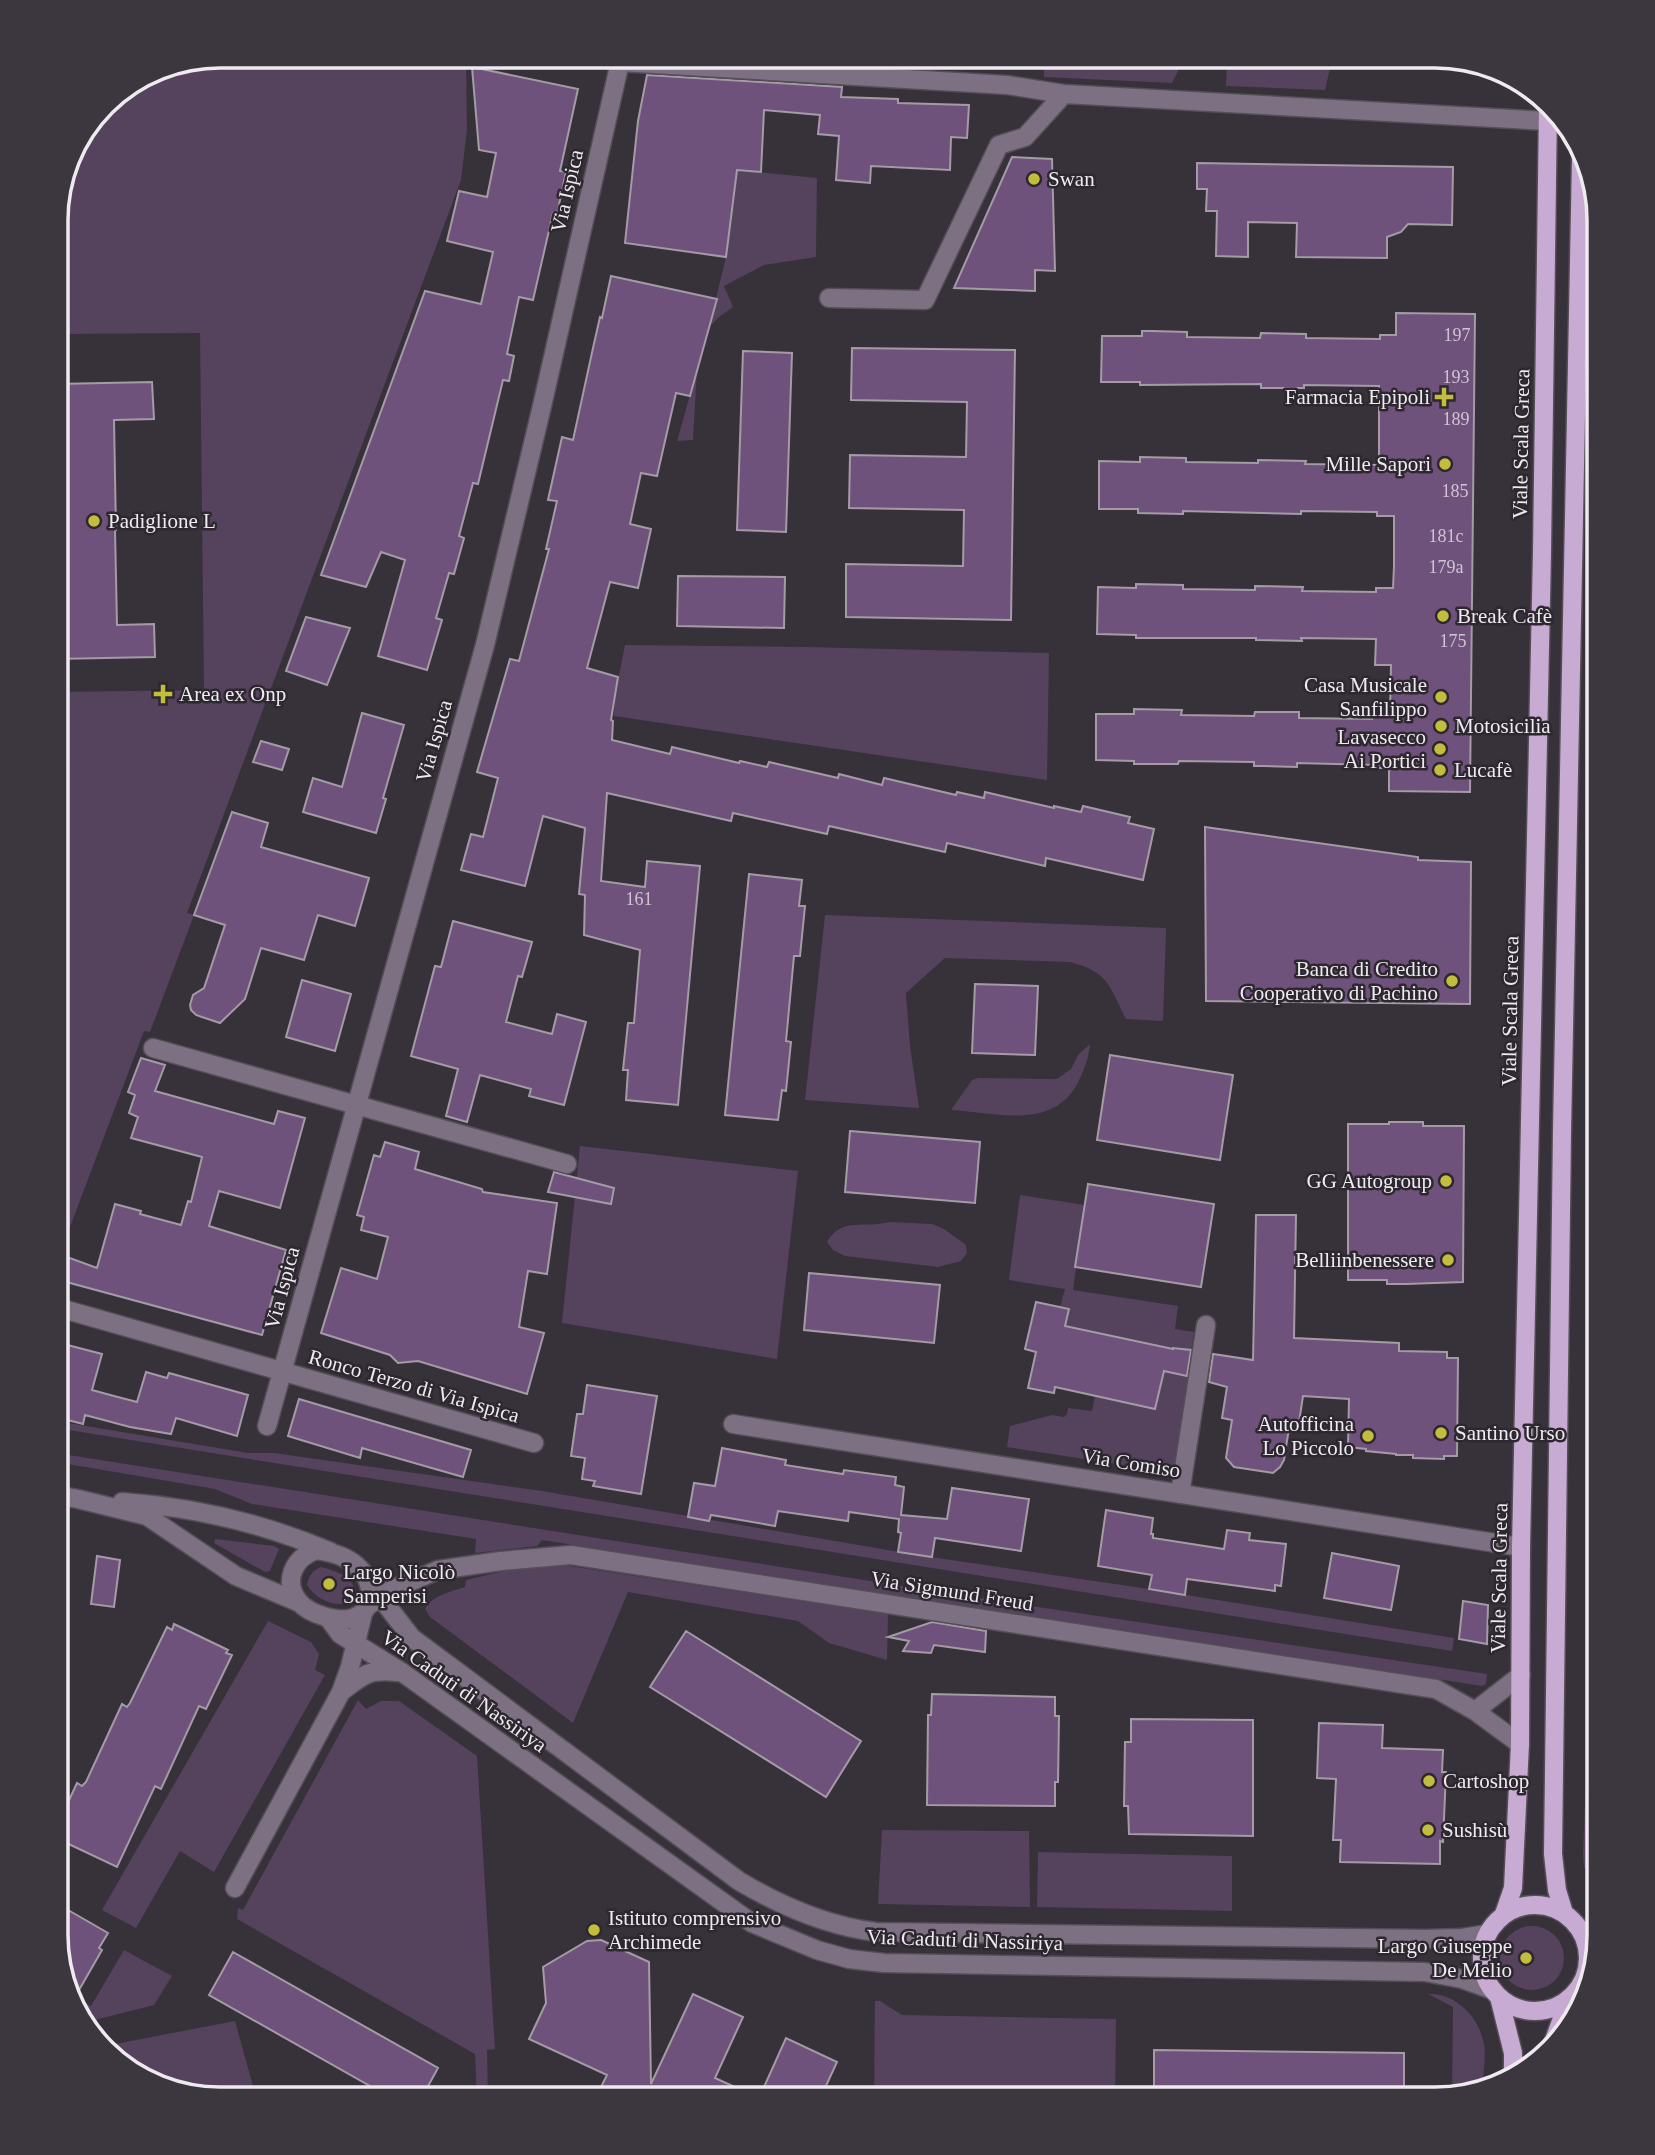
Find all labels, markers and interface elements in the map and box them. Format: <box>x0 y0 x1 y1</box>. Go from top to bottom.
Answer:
street label: Via Ispica <box>546 146 588 235</box>
place label: Swan <box>1048 167 1095 191</box>
marker: Swan <box>1026 171 1042 187</box>
house number: 197 <box>1444 325 1471 345</box>
house number: 193 <box>1443 367 1470 387</box>
street label: Viale Scala Greca <box>1508 368 1534 519</box>
place label: Farmacia Epipoli <box>1285 385 1430 409</box>
marker: Farmacia Epipoli <box>1436 389 1452 405</box>
house number: 189 <box>1443 409 1470 429</box>
place label: Mille Sapori <box>1325 452 1431 476</box>
marker: Mille Sapori <box>1437 456 1453 472</box>
house number: 185 <box>1442 481 1469 501</box>
place label: Padiglione L <box>108 509 216 533</box>
marker: Padiglione L <box>86 513 102 529</box>
house number: 181c <box>1429 526 1464 546</box>
house number: 179a <box>1429 557 1464 577</box>
place label: Break Cafè <box>1457 604 1552 628</box>
marker: Break Cafè <box>1435 608 1451 624</box>
house number: 175 <box>1440 631 1467 651</box>
place label: Casa Musicale Sanfilippo <box>1304 673 1427 721</box>
place label: Area ex Onp <box>179 682 286 706</box>
marker: Area ex Onp <box>153 684 173 704</box>
marker: Casa Musicale Sanfilippo <box>1433 689 1449 705</box>
street label: Via Ispica <box>411 696 457 785</box>
place label: Motosicilia <box>1455 714 1551 738</box>
marker: Motosicilia <box>1433 718 1449 734</box>
place label: Lavasecco Ai Portici <box>1337 725 1426 773</box>
marker: Lavasecco Ai Portici <box>1432 741 1448 757</box>
place label: Lucafè <box>1454 758 1512 782</box>
marker: Lucafè <box>1432 762 1448 778</box>
house number: 161 <box>626 889 653 909</box>
street label: Viale Scala Greca <box>1497 935 1523 1086</box>
place label: Banca di Credito Cooperativo di Pachino <box>1240 957 1438 1005</box>
marker: Banca di Credito Cooperativo di Pachino <box>1444 973 1460 989</box>
place label: GG Autogroup <box>1307 1169 1432 1193</box>
marker: GG Autogroup <box>1438 1173 1454 1189</box>
street label: Via Ispica <box>259 1243 305 1332</box>
place label: Belliinbenessere <box>1295 1248 1434 1272</box>
marker: Belliinbenessere <box>1440 1252 1456 1268</box>
street label: Ronco Terzo di Via Ispica <box>306 1344 523 1428</box>
place label: Autofficina Lo Piccolo <box>1258 1412 1355 1460</box>
place label: Santino Urso <box>1455 1421 1565 1445</box>
marker: Santino Urso <box>1433 1425 1449 1441</box>
marker: Autofficina Lo Piccolo <box>1360 1428 1376 1444</box>
street label: Via Comiso <box>1080 1443 1182 1483</box>
street label: Viale Scala Greca <box>1486 1502 1512 1653</box>
place label: Largo Nicolò Samperisi <box>343 1560 455 1608</box>
street label: Via Sigmund Freud <box>869 1566 1036 1616</box>
marker: Largo Nicolò Samperisi <box>321 1576 337 1592</box>
street label: Via Caduti di Nassiriya <box>377 1625 552 1758</box>
place label: Cartoshop <box>1443 1769 1529 1793</box>
marker: Cartoshop <box>1421 1773 1437 1789</box>
place label: Sushisù <box>1442 1818 1508 1842</box>
marker: Sushisù <box>1420 1822 1436 1838</box>
place label: Istituto comprensivo Archimede <box>608 1906 781 1954</box>
marker: Istituto comprensivo Archimede <box>586 1922 602 1938</box>
street label: Via Caduti di Nassiriya <box>866 1925 1064 1955</box>
place label: Largo Giuseppe De Melio <box>1378 1934 1512 1982</box>
marker: Largo Giuseppe De Melio <box>1518 1950 1534 1966</box>

